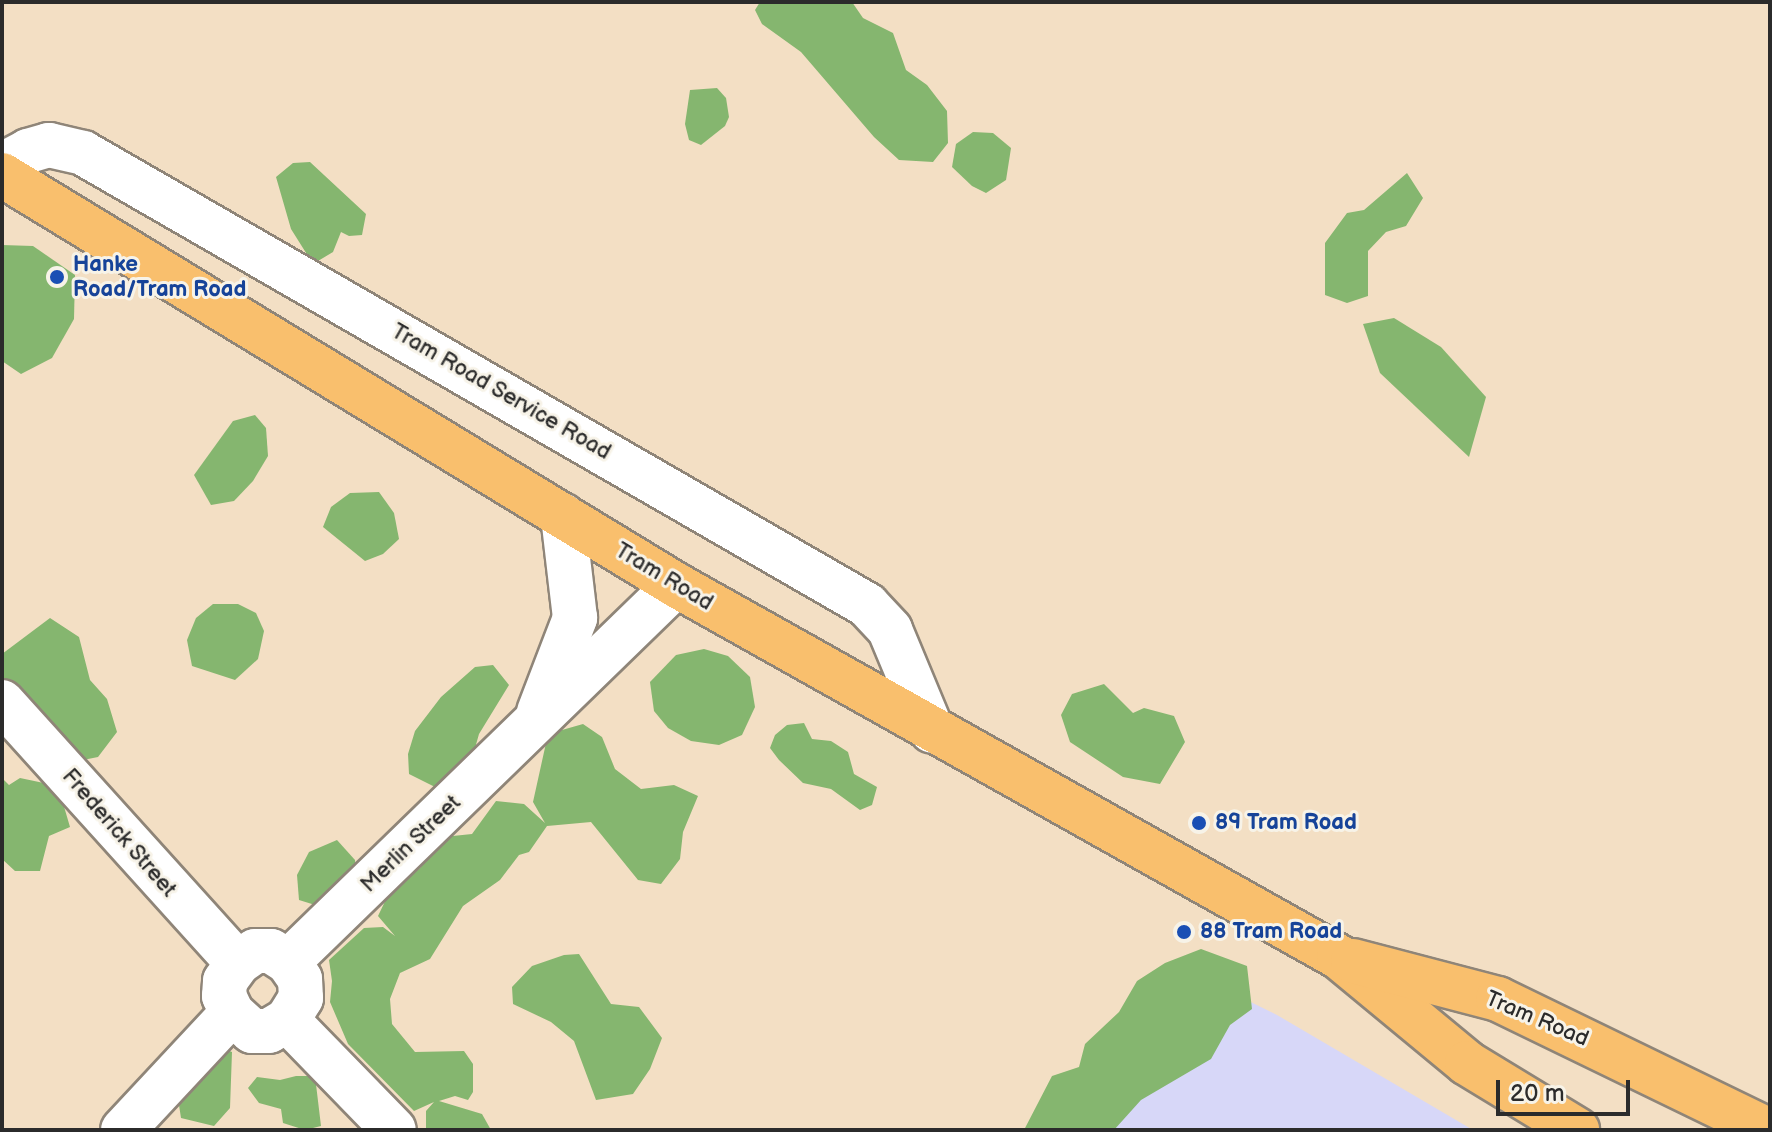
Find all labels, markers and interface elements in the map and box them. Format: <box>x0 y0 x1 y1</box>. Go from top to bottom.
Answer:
place label: Hanke Road/Tram Road <box>73 251 246 302</box>
marker: Hanke Road/Tram Road <box>48 268 66 286</box>
street label: Tram Road Service Road <box>386 318 616 466</box>
street label: Tram Road <box>610 538 718 616</box>
street label: Frederick Street <box>56 763 182 903</box>
street label: Merlin Street <box>356 790 466 898</box>
place label: 89 Tram Road <box>1215 810 1357 836</box>
marker: 89 Tram Road <box>1190 814 1208 832</box>
place label: 88 Tram Road <box>1200 919 1342 945</box>
marker: 88 Tram Road <box>1175 923 1193 941</box>
street label: Tram Road <box>1481 985 1593 1053</box>
scale bar <box>1500 1064 1634 1114</box>
text: 20 m <box>1510 1079 1565 1108</box>

